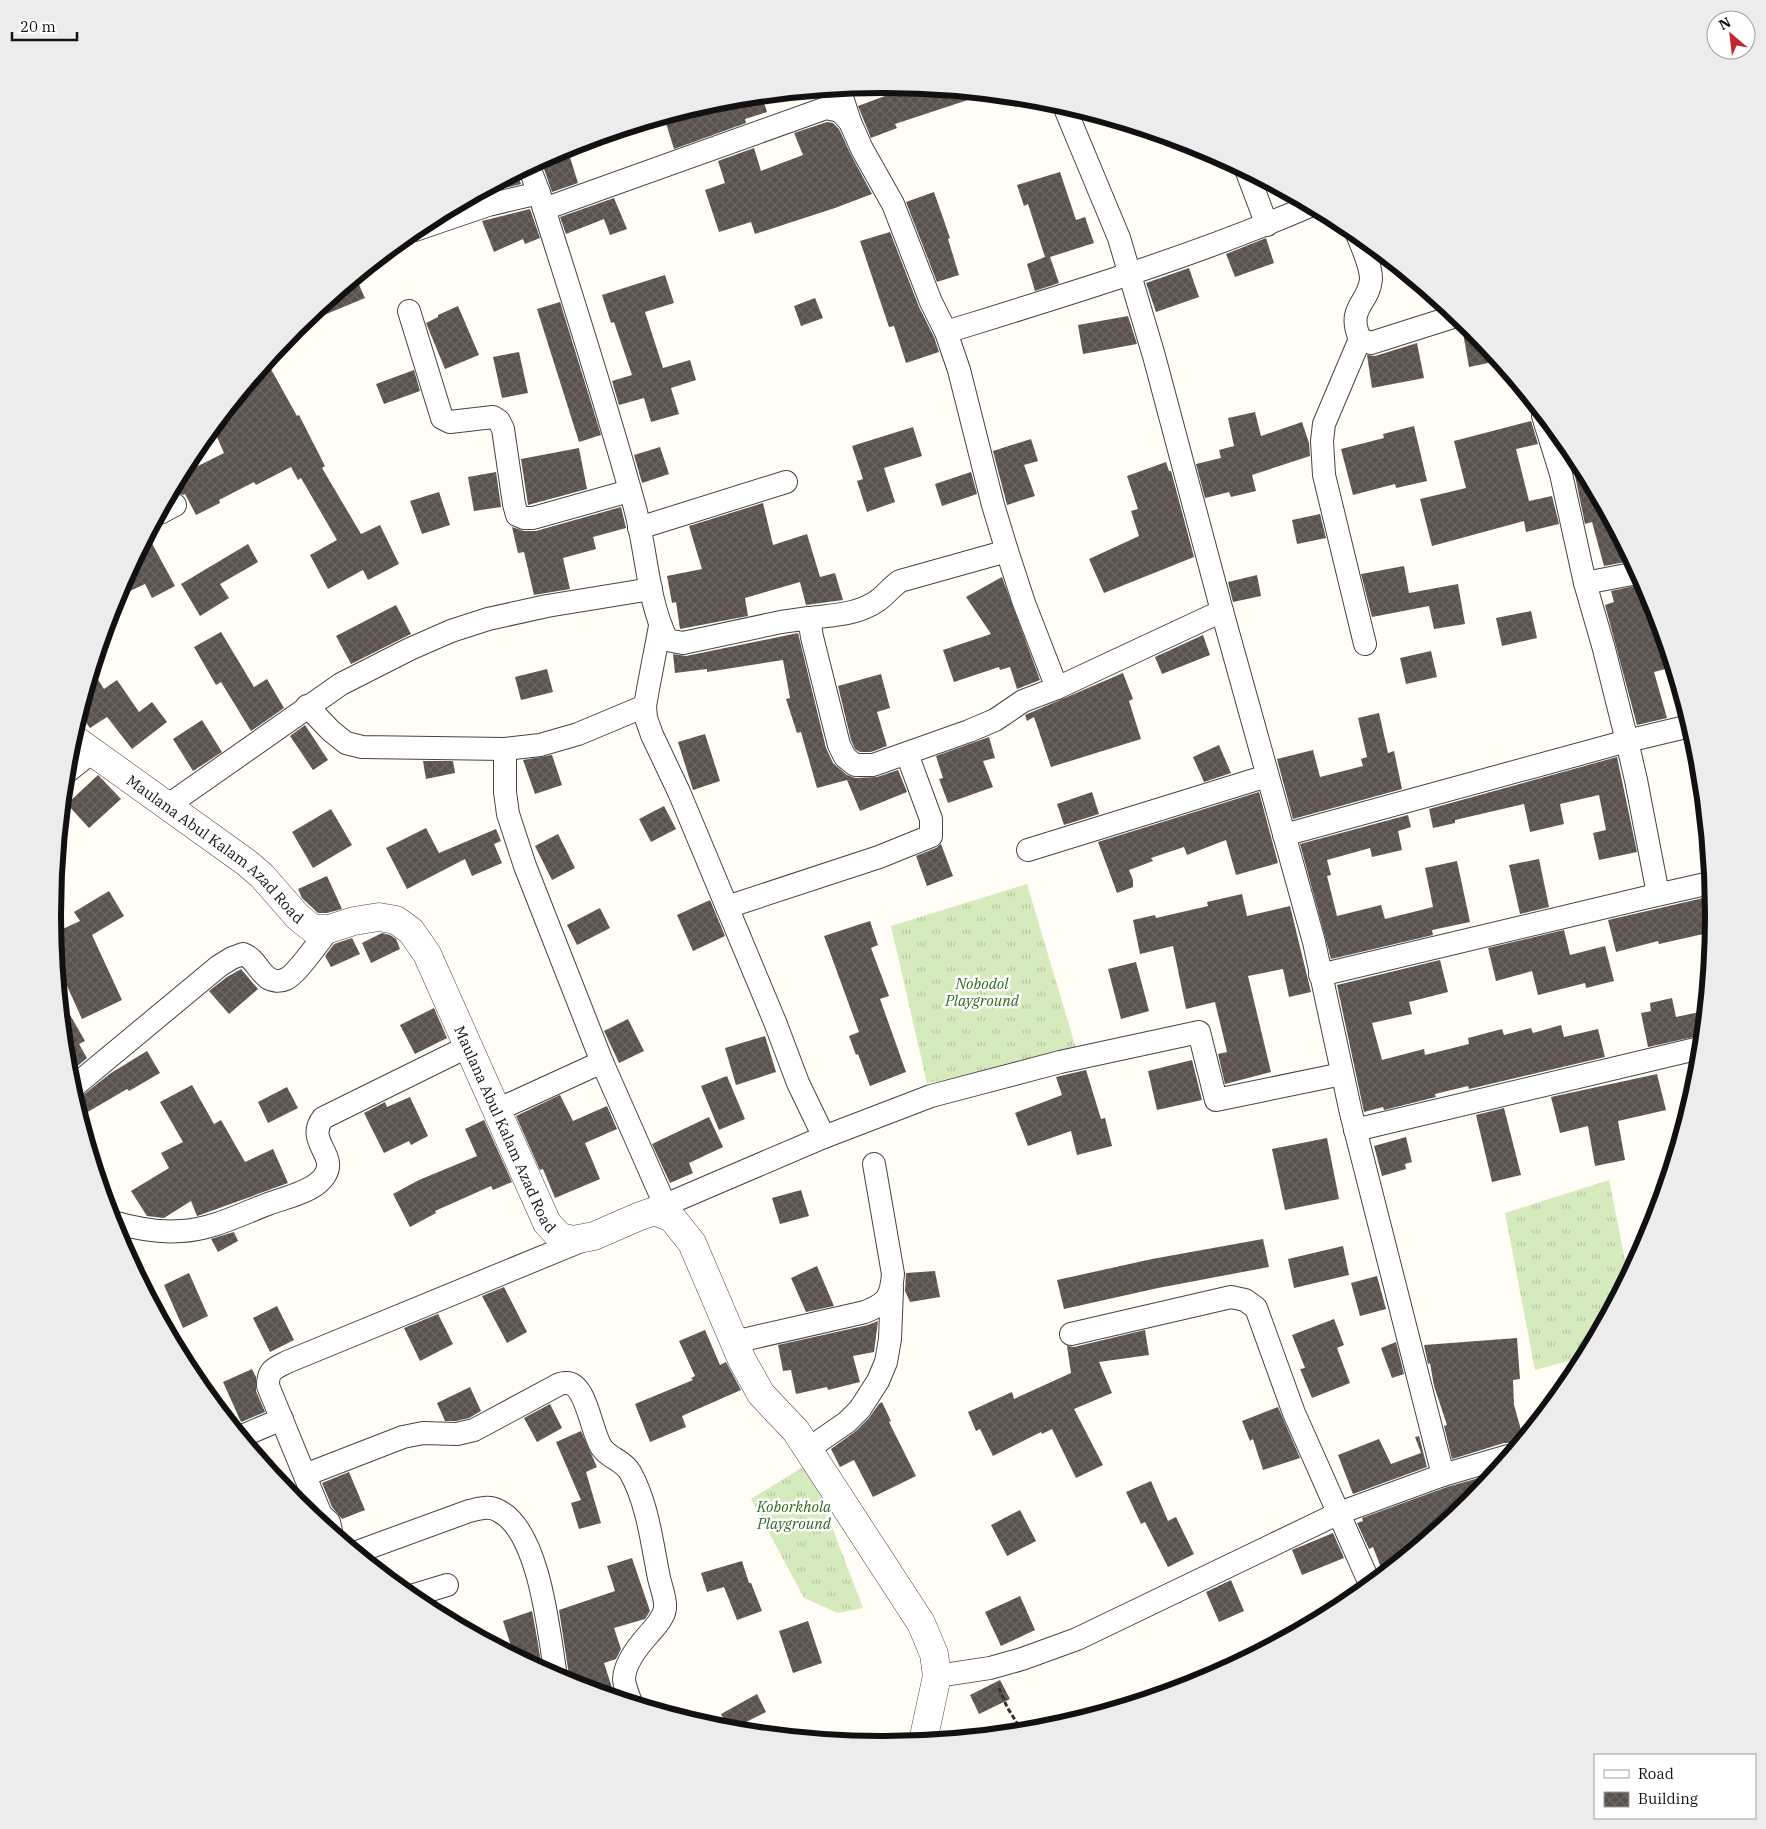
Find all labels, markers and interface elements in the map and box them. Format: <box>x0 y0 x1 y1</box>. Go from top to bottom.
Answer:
scale bar <box>12 10 78 42</box>
north arrow <box>1706 10 1756 60</box>
text: N <box>1716 13 1734 34</box>
text: 20 m <box>20 17 56 36</box>
street label: Maulana Abul Kalam Azad Road <box>123 770 308 927</box>
park label: Nobodol Playground <box>944 974 1020 1010</box>
street label: Maulana Abul Kalam Azad Road <box>451 1022 561 1237</box>
park label: Koborkhola Playground <box>756 1497 832 1533</box>
legend <box>1594 1754 1756 1819</box>
text: Road <box>1638 1764 1674 1783</box>
text: Building <box>1638 1789 1698 1808</box>

